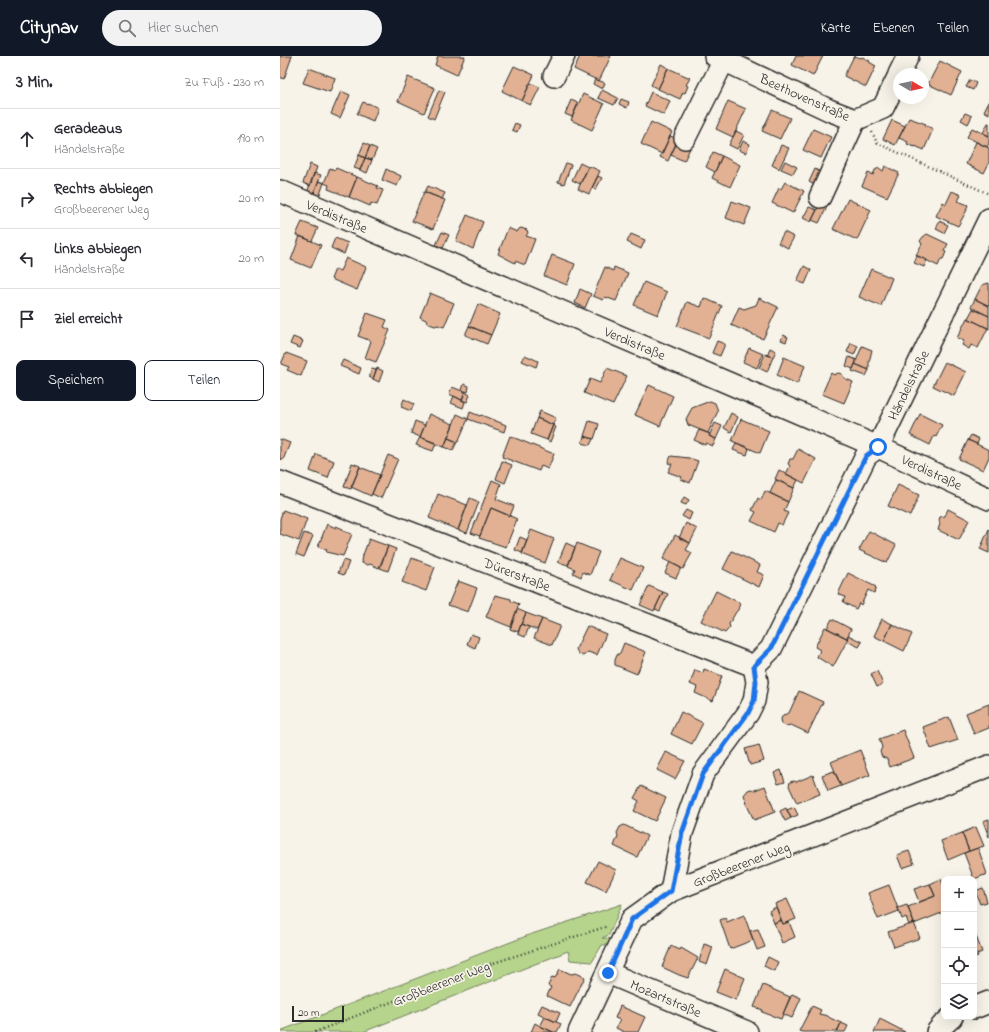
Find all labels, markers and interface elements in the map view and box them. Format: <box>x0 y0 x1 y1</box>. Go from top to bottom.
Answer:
search box <box>102 10 382 46</box>
text: Citynav <box>20 15 78 42</box>
icon: search <box>116 17 138 39</box>
text: Hier suchen <box>148 17 218 39</box>
text: Karte <box>821 18 850 39</box>
text: Ebenen <box>872 18 915 39</box>
text: Teilen <box>937 18 969 39</box>
north arrow <box>893 68 929 104</box>
street label: Beethovenstraße <box>755 69 854 128</box>
text: 3 Min. <box>16 70 53 95</box>
text: Zu Fuß · 230 m <box>184 73 264 92</box>
text: Geradeaus <box>54 118 122 140</box>
icon: ahead <box>16 128 38 150</box>
text: 190 m <box>237 129 264 148</box>
text: Händelstraße <box>54 140 125 159</box>
text: Rechts abbiegen <box>54 178 153 200</box>
icon: right <box>16 188 38 210</box>
text: 20 m <box>239 189 264 208</box>
street label: Verdistraße <box>302 195 371 240</box>
text: Großbeerener Weg <box>54 200 149 219</box>
text: Links abbiegen <box>54 238 141 260</box>
icon: left <box>16 248 38 270</box>
text: 20 m <box>239 249 264 268</box>
text: Händelstraße <box>54 260 125 279</box>
icon: arrive <box>16 308 38 330</box>
text: Ziel erreicht <box>54 308 122 330</box>
street label: Verdistraße <box>600 322 669 367</box>
street label: Händelstraße <box>883 346 936 424</box>
button: Speichern <box>16 360 136 401</box>
button: Teilen <box>144 360 264 401</box>
route start <box>869 438 887 456</box>
street label: Verdistraße <box>897 450 966 497</box>
street label: Dürerstraße <box>479 553 554 598</box>
street label: Großbeerener Weg <box>690 837 793 894</box>
map controls <box>941 876 977 1020</box>
button: + <box>941 876 977 912</box>
button: − <box>941 912 977 948</box>
button: locate <box>941 948 977 984</box>
street label: Großbeerener Weg <box>390 956 493 1013</box>
route end <box>599 964 617 982</box>
street label: Mozartstraße <box>627 975 705 1024</box>
button: layers <box>941 984 977 1020</box>
scale bar <box>292 1004 344 1023</box>
text: 20 m <box>298 1005 320 1021</box>

